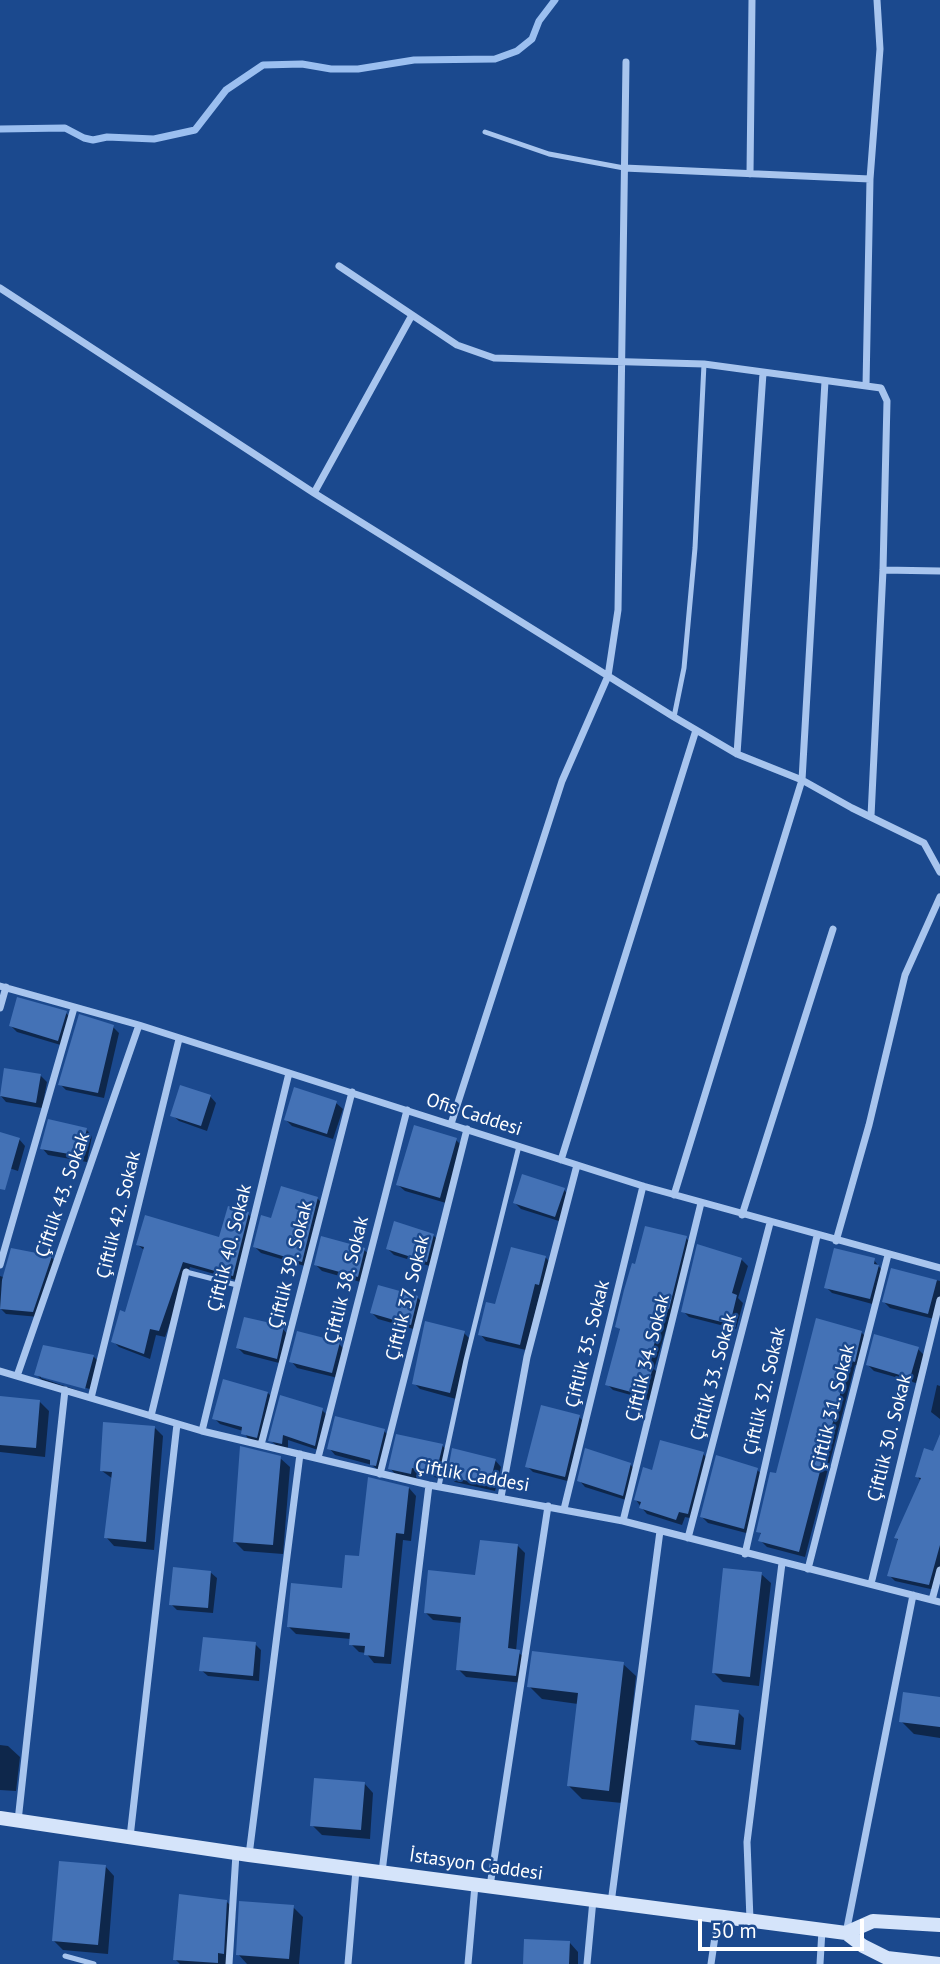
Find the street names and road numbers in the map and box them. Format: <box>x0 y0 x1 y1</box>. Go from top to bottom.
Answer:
street label: Ofis Caddesi <box>423 1089 525 1141</box>
street label: Çiftlik 43. Sokak <box>31 1129 95 1261</box>
street label: Çiftlik 42. Sokak <box>92 1149 146 1281</box>
street label: Çiftlik 40. Sokak <box>203 1182 257 1314</box>
street label: Çiftlik 39. Sokak <box>264 1199 318 1331</box>
street label: Çiftlik 38. Sokak <box>320 1214 374 1346</box>
street label: Çiftlik 37. Sokak <box>381 1233 435 1363</box>
street label: Çiftlik 35. Sokak <box>561 1278 615 1410</box>
street label: Çiftlik 34. Sokak <box>621 1292 675 1424</box>
street label: Çiftlik 33. Sokak <box>686 1311 742 1443</box>
street label: Çiftlik 32. Sokak <box>739 1325 791 1457</box>
street label: Çiftlik 31. Sokak <box>806 1342 860 1474</box>
street label: Çiftlik 30. Sokak <box>863 1372 917 1504</box>
street label: Çiftlik Caddesi <box>413 1455 531 1497</box>
street label: İstasyon Caddesi <box>408 1844 544 1886</box>

